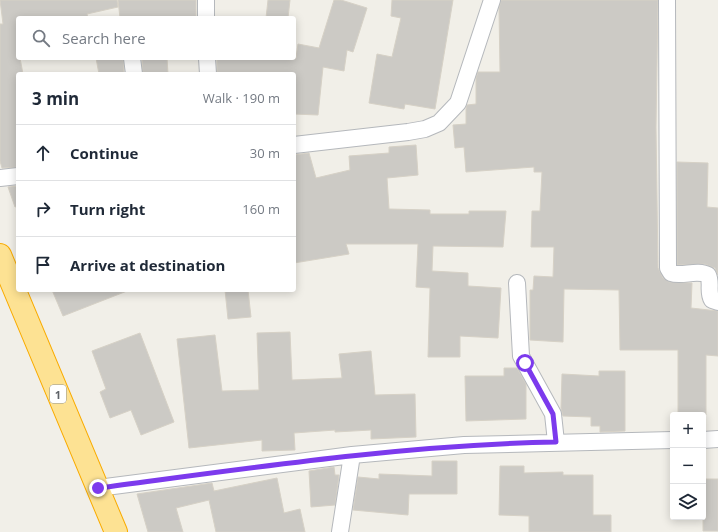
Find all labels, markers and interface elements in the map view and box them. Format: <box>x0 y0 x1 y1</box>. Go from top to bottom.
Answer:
search box <box>16 16 296 60</box>
icon: search <box>30 27 52 49</box>
text: Search here <box>62 28 146 48</box>
text: 3 min <box>32 87 79 110</box>
text: Walk · 190 m <box>203 89 280 107</box>
icon: ahead <box>32 142 54 164</box>
text: Continue <box>70 143 138 163</box>
text: 30 m <box>250 144 280 162</box>
icon: right <box>32 198 54 220</box>
text: Turn right <box>70 199 145 219</box>
text: 160 m <box>242 200 280 218</box>
icon: arrive <box>32 254 54 276</box>
text: Arrive at destination <box>70 255 225 275</box>
route start <box>516 354 534 372</box>
road number: 1 <box>50 385 66 403</box>
map controls <box>670 412 706 520</box>
button: + <box>670 412 706 448</box>
button: − <box>670 448 706 484</box>
route end <box>89 479 107 497</box>
button: layers <box>670 484 706 520</box>

